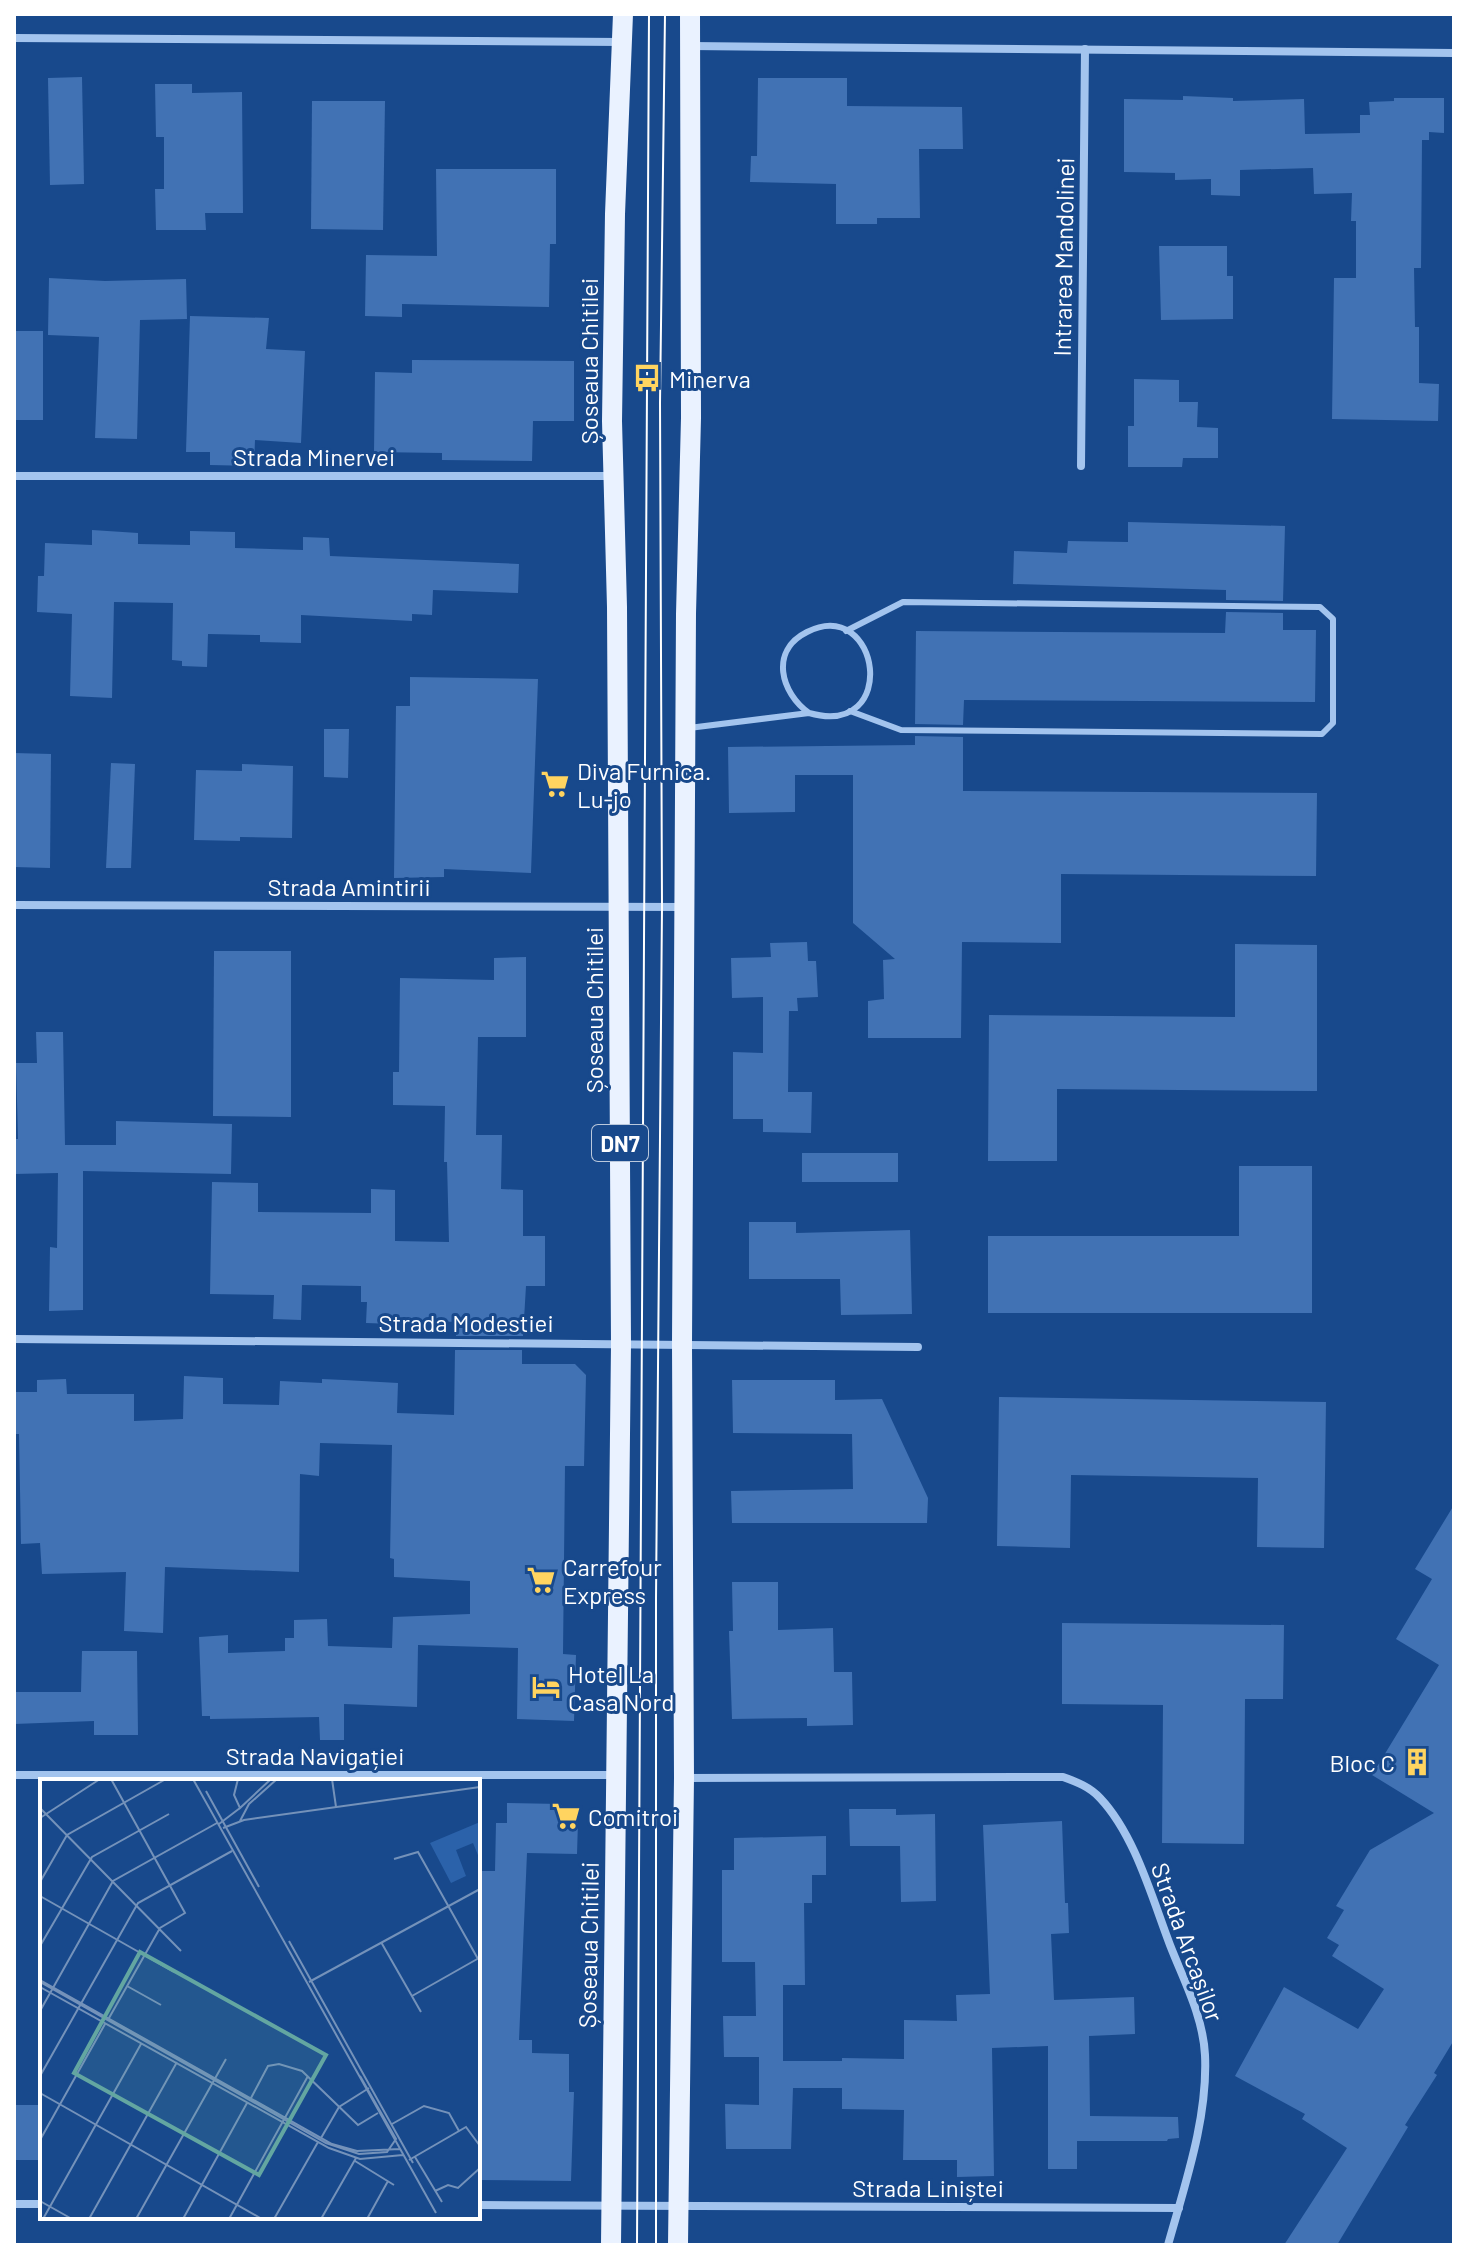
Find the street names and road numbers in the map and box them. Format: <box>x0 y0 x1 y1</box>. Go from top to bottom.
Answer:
street label: Intrarea Mandolinei <box>1047 157 1079 357</box>
street label: Șoseaua Chitilei <box>574 278 603 444</box>
street label: Strada Minervei <box>233 442 395 471</box>
street label: Strada Amintirii <box>267 872 431 901</box>
street label: Șoseaua Chitilei <box>579 927 608 1093</box>
road number: DN7 <box>592 1125 648 1161</box>
street label: Strada Modestiei <box>378 1308 554 1337</box>
street label: Strada Navigației <box>226 1741 404 1770</box>
street label: Strada Arcașilor <box>1146 1859 1230 2026</box>
street label: Șoseaua Chitilei <box>572 1862 604 2028</box>
street label: Strada Liniștei <box>852 2173 1004 2202</box>

